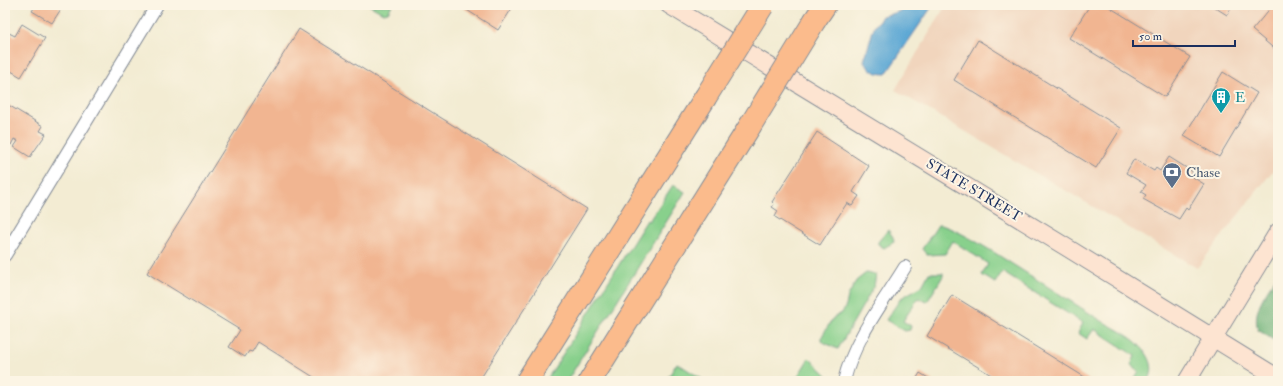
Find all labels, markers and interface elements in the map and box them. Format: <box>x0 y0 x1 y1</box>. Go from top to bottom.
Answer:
scale bar <box>1133 22 1235 48</box>
text: 50 m <box>1139 29 1163 44</box>
building icon: E <box>1210 86 1232 114</box>
place label: E <box>1235 89 1245 106</box>
street label: STATE STREET <box>923 155 1025 226</box>
bank icon: Chase <box>1161 161 1183 189</box>
place label: Chase <box>1186 164 1220 181</box>

